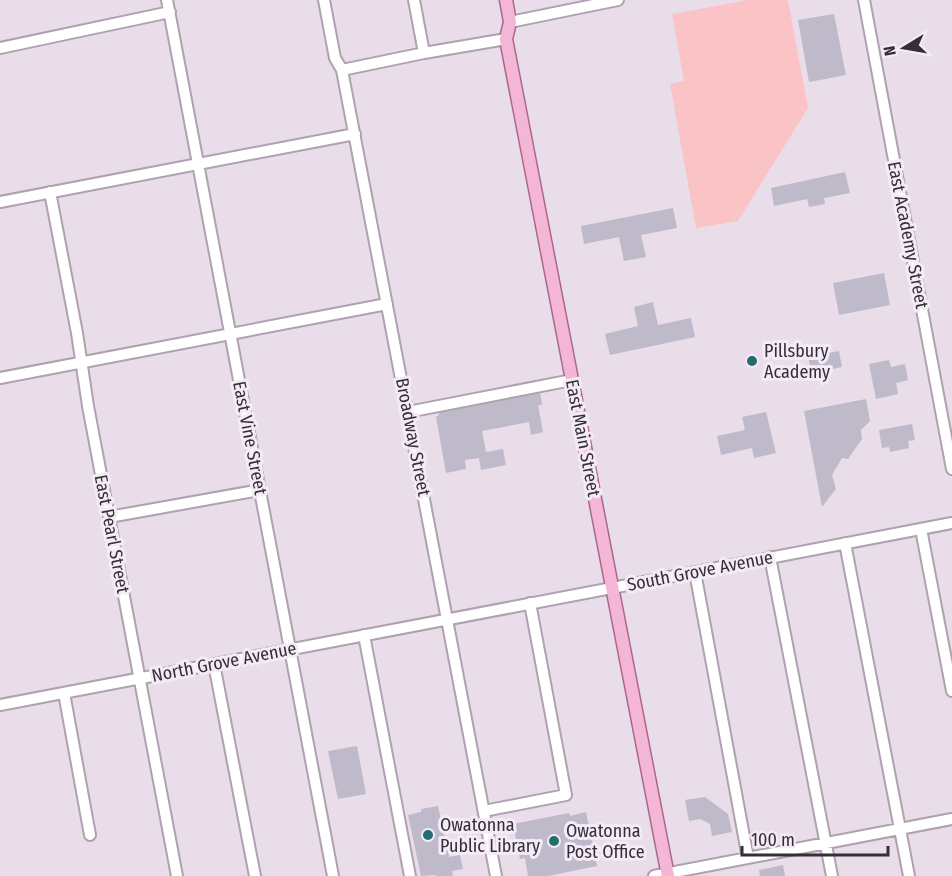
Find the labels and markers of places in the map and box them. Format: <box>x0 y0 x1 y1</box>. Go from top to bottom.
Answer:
place label: Pillsbury Academy <box>764 340 830 383</box>
marker: Pillsbury Academy <box>745 354 759 368</box>
place label: Owatonna Public Library <box>440 814 540 857</box>
place label: Owatonna Post Office <box>566 820 645 863</box>
marker: Owatonna Public Library <box>421 828 435 842</box>
marker: Owatonna Post Office <box>547 834 561 848</box>

